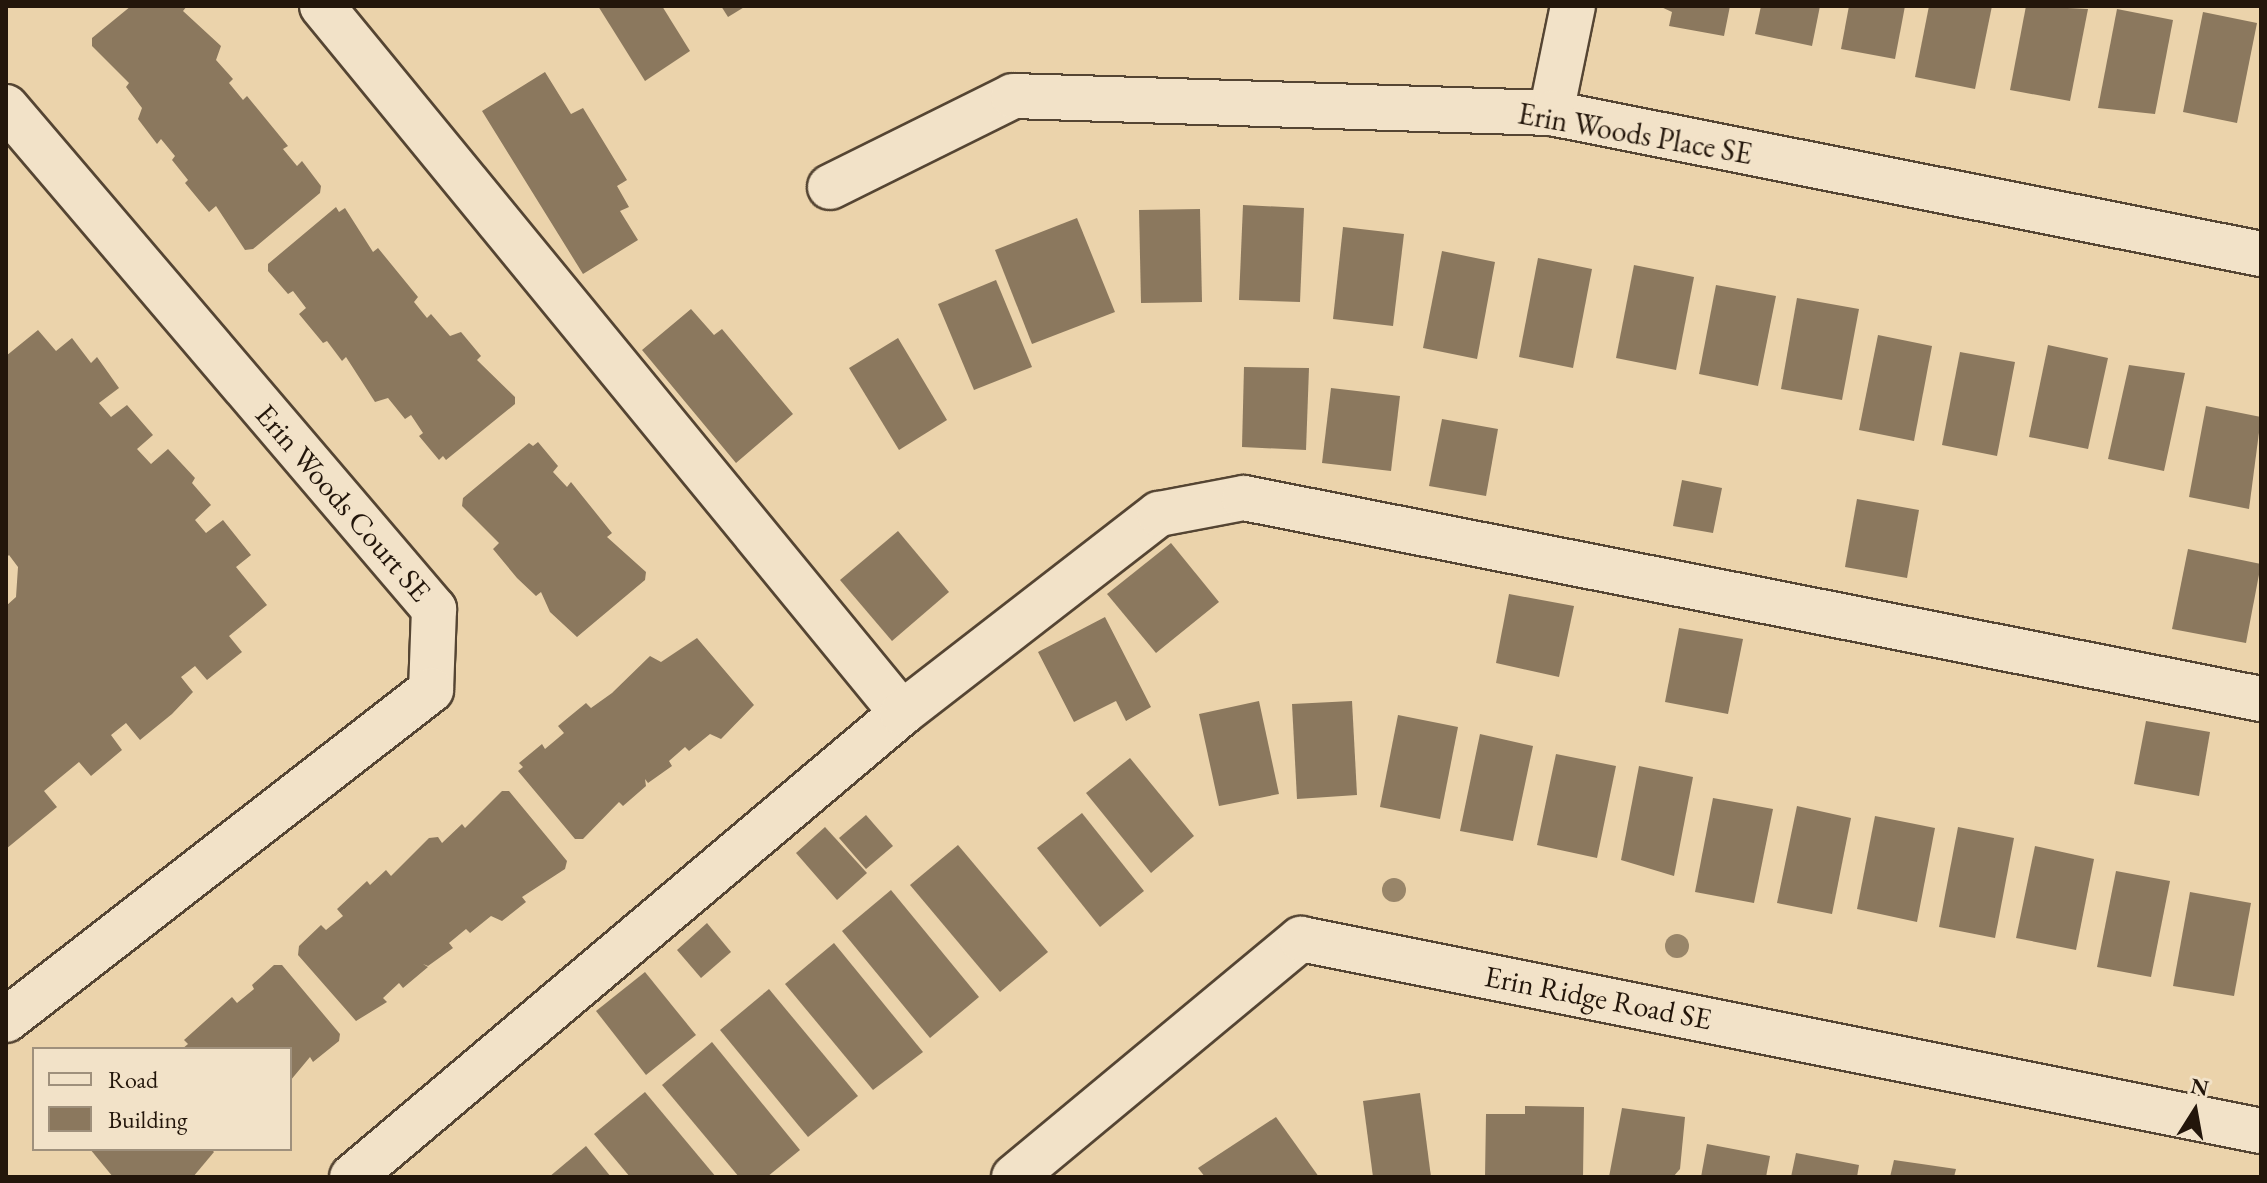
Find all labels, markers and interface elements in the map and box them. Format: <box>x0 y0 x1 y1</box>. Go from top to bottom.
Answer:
street label: Erin Woods Place SE <box>1515 96 1755 172</box>
street label: Erin Woods Court SE <box>248 397 438 609</box>
street label: Erin Ridge Road SE <box>1481 958 1715 1038</box>
legend <box>32 1047 292 1151</box>
text: Road <box>108 1064 158 1095</box>
north arrow <box>2155 1071 2235 1151</box>
text: N <box>2188 1071 2211 1103</box>
text: Building <box>108 1104 188 1135</box>

